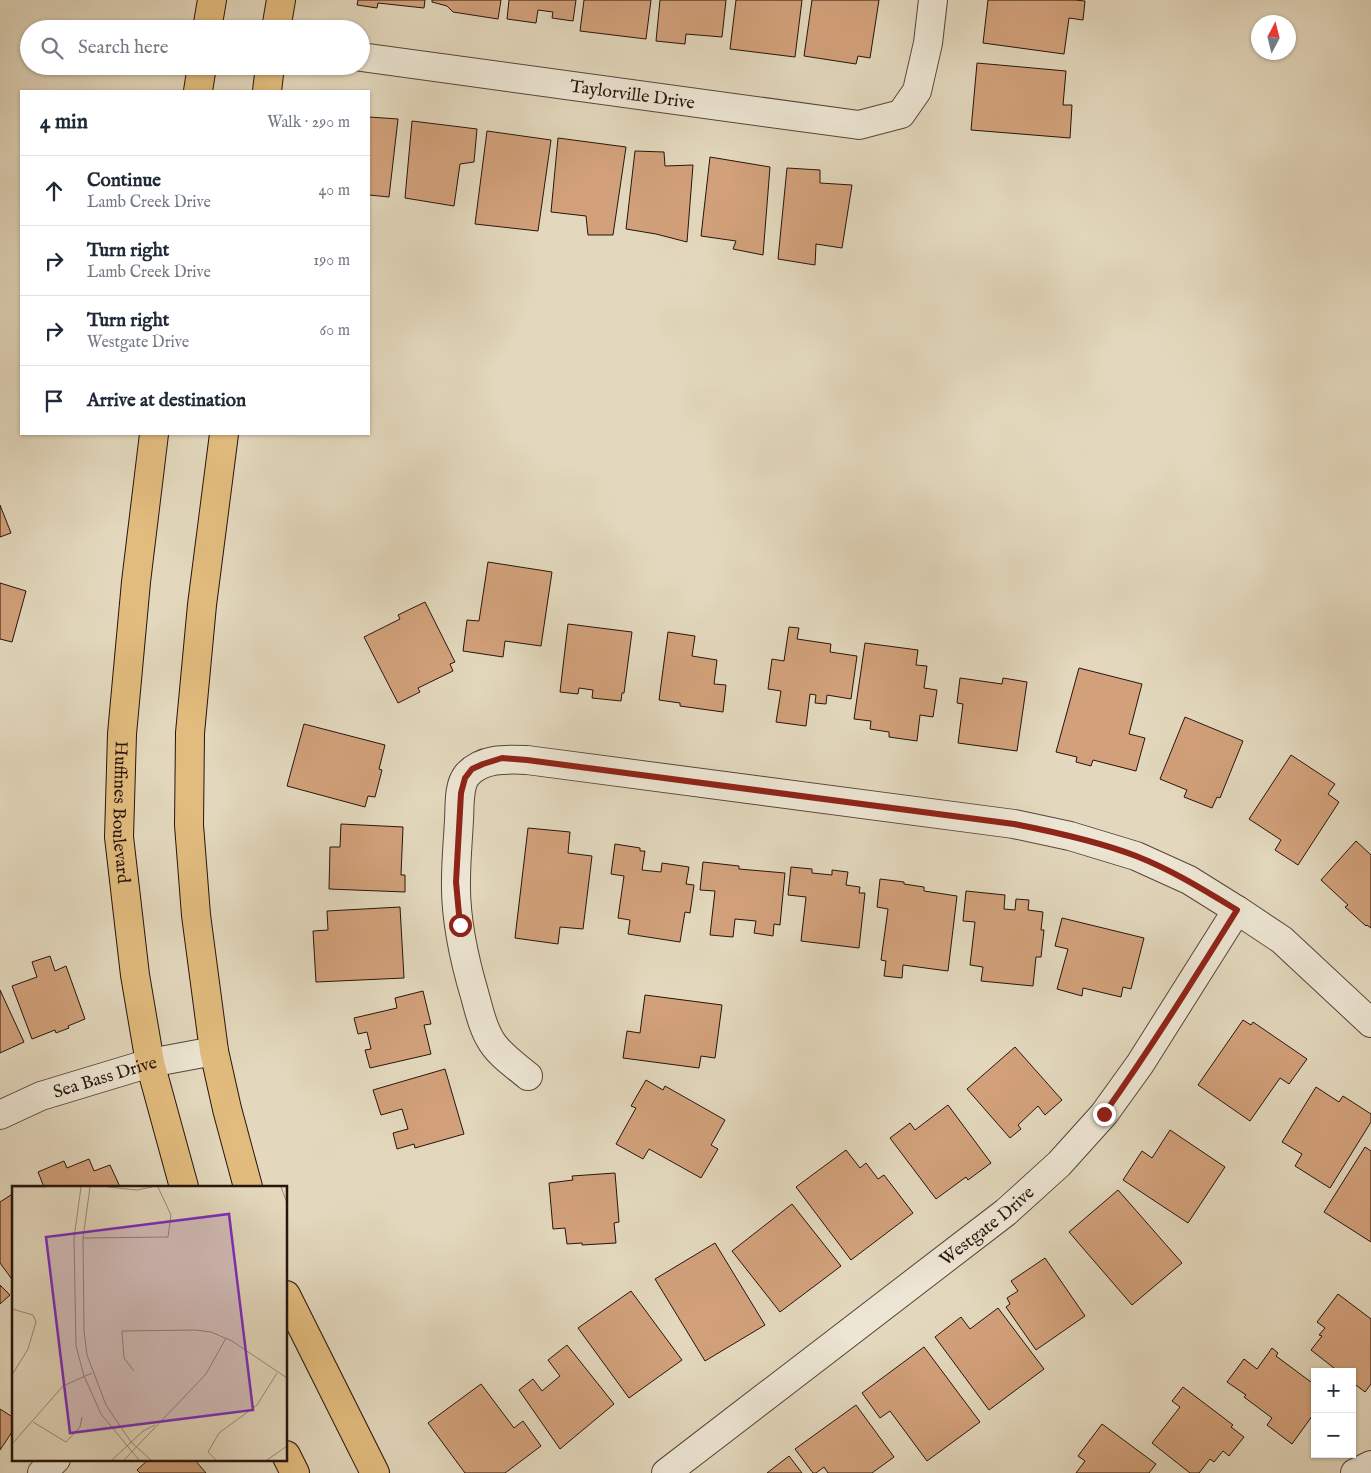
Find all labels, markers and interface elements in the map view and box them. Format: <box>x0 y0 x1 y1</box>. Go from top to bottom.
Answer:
north arrow <box>1251 15 1296 60</box>
search box <box>20 20 370 75</box>
icon: search <box>38 34 66 62</box>
text: Search here <box>78 36 169 60</box>
street label: Taylorville Drive <box>568 76 696 115</box>
text: 4 min <box>40 109 88 136</box>
text: Walk · 290 m <box>267 113 350 133</box>
text: Continue <box>87 169 161 193</box>
icon: ahead <box>40 177 68 205</box>
text: 40 m <box>318 181 350 201</box>
text: Lamb Creek Drive <box>87 193 211 213</box>
text: Turn right <box>87 239 169 263</box>
icon: right <box>40 247 68 275</box>
text: 190 m <box>313 251 350 271</box>
text: Lamb Creek Drive <box>87 263 211 283</box>
text: Turn right <box>87 309 169 333</box>
icon: right <box>40 317 68 345</box>
text: 60 m <box>320 321 350 341</box>
text: Westgate Drive <box>87 333 189 353</box>
icon: arrive <box>40 387 68 415</box>
text: Arrive at destination <box>87 389 246 413</box>
street label: Huffines Boulevard <box>106 741 134 885</box>
route start <box>449 914 472 937</box>
street label: Sea Bass Drive <box>51 1052 159 1105</box>
route end <box>1093 1103 1116 1126</box>
street label: Westgate Drive <box>936 1182 1040 1272</box>
inset map <box>12 1186 288 1460</box>
map controls <box>1311 1368 1356 1458</box>
button: + <box>1311 1368 1356 1413</box>
button: − <box>1311 1413 1356 1458</box>

